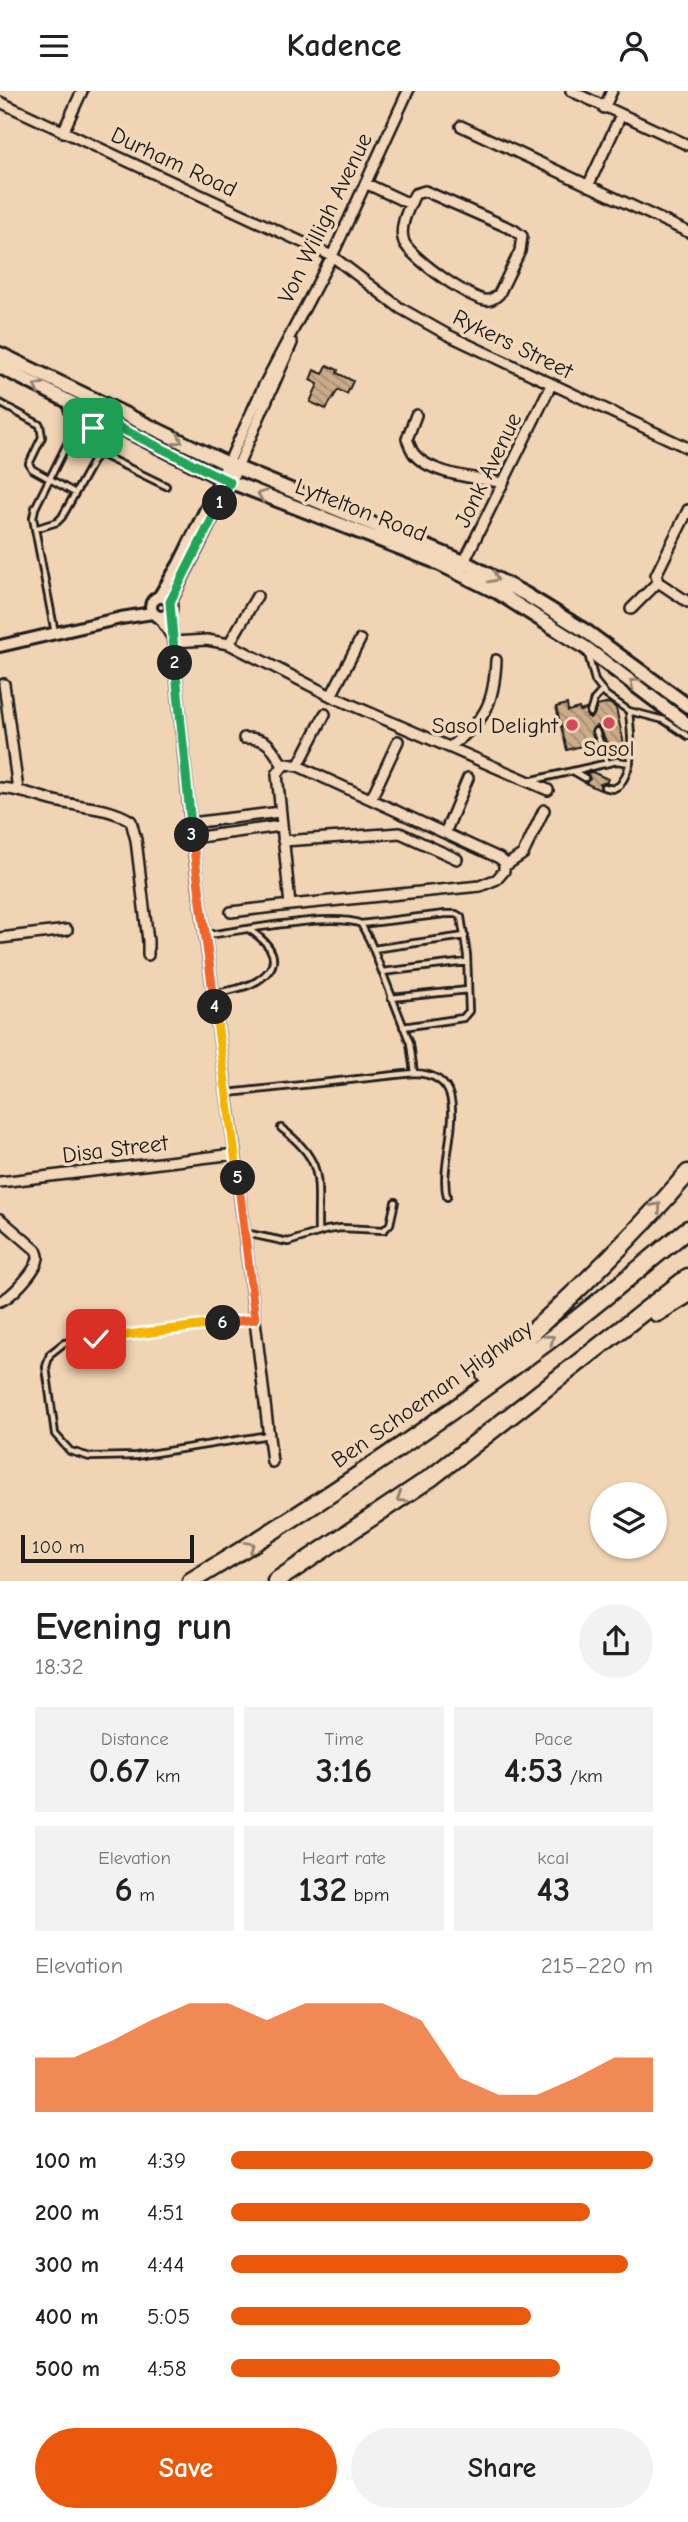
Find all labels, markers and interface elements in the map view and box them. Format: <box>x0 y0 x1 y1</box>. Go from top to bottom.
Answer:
icon: menu <box>35 27 73 65</box>
text: Kadence <box>287 27 401 64</box>
icon: person <box>615 27 653 65</box>
street label: Durham Road <box>107 121 241 203</box>
street label: Von Willigh Avenue <box>272 128 378 308</box>
street label: Rykers Street <box>449 303 579 385</box>
one-way arrow <box>33 381 45 395</box>
pin <box>63 398 123 458</box>
street label: Jonk Avenue <box>449 408 527 532</box>
icon: arrive <box>74 409 112 447</box>
one-way arrow <box>171 432 183 446</box>
street label: Lyttelton Road <box>291 472 431 548</box>
pin: 1 <box>202 485 238 521</box>
one-way arrow <box>257 489 269 503</box>
text: 1 <box>216 491 223 513</box>
one-way arrow <box>487 569 499 583</box>
pin: 2 <box>158 645 192 681</box>
text: 2 <box>170 651 179 673</box>
one-way arrow <box>629 679 642 691</box>
place label: Sasol Delight <box>432 712 559 739</box>
marker: Sasol <box>601 715 617 731</box>
marker: Sasol Delight <box>564 717 580 733</box>
place label: Sasol <box>583 735 635 762</box>
pin: 3 <box>174 817 210 853</box>
text: 3 <box>187 823 196 845</box>
pin: 4 <box>198 989 232 1025</box>
text: 4 <box>210 995 219 1017</box>
street label: Disa Street <box>61 1129 171 1169</box>
pin: 5 <box>220 1161 256 1195</box>
text: 5 <box>232 1166 243 1188</box>
one-way arrow <box>649 1202 661 1215</box>
pin: 6 <box>206 1305 241 1341</box>
pin <box>66 1309 126 1369</box>
text: 6 <box>218 1311 227 1333</box>
street label: Ben Schoeman Highway <box>326 1314 538 1474</box>
icon: check <box>77 1320 115 1358</box>
one-way arrow <box>542 1335 555 1347</box>
map controls <box>590 1482 667 1559</box>
button: layers <box>590 1482 667 1559</box>
one-way arrow <box>396 1490 409 1502</box>
scale bar <box>21 1531 194 1563</box>
text: 100 m <box>32 1536 85 1558</box>
one-way arrow <box>242 1541 255 1554</box>
button: share <box>579 1604 653 1678</box>
text: Evening run <box>35 1605 232 1649</box>
text: 18:32 <box>35 1653 84 1680</box>
text: Distance <box>101 1728 169 1750</box>
text: Time <box>324 1728 364 1750</box>
text: Pace <box>534 1728 572 1750</box>
text: 0.67 <box>89 1750 149 1791</box>
text: 3:16 <box>316 1750 372 1791</box>
text: 4:53 <box>504 1750 563 1791</box>
text: km <box>149 1765 181 1787</box>
text: /km <box>563 1765 603 1787</box>
text: Elevation <box>98 1847 171 1869</box>
text: Heart rate <box>302 1847 386 1869</box>
text: kcal <box>537 1847 569 1869</box>
text: 6 <box>114 1869 133 1910</box>
text: 132 <box>299 1869 347 1910</box>
text: 43 <box>536 1869 570 1910</box>
text: m <box>133 1884 155 1906</box>
text: bpm <box>347 1884 389 1906</box>
text: Elevation <box>35 1952 123 1979</box>
text: 215–220 m <box>541 1952 653 1979</box>
text: 100 m <box>35 2147 97 2174</box>
text: 4:39 <box>147 2147 186 2174</box>
text: 200 m <box>35 2199 99 2226</box>
text: 4:51 <box>147 2199 184 2226</box>
text: 300 m <box>35 2251 99 2278</box>
text: 4:44 <box>147 2251 185 2278</box>
text: 400 m <box>35 2303 99 2330</box>
text: 5:05 <box>147 2303 190 2330</box>
text: 500 m <box>35 2355 100 2382</box>
text: 4:58 <box>147 2355 187 2382</box>
button: Save <box>35 2428 337 2508</box>
button: Share <box>351 2428 653 2508</box>

